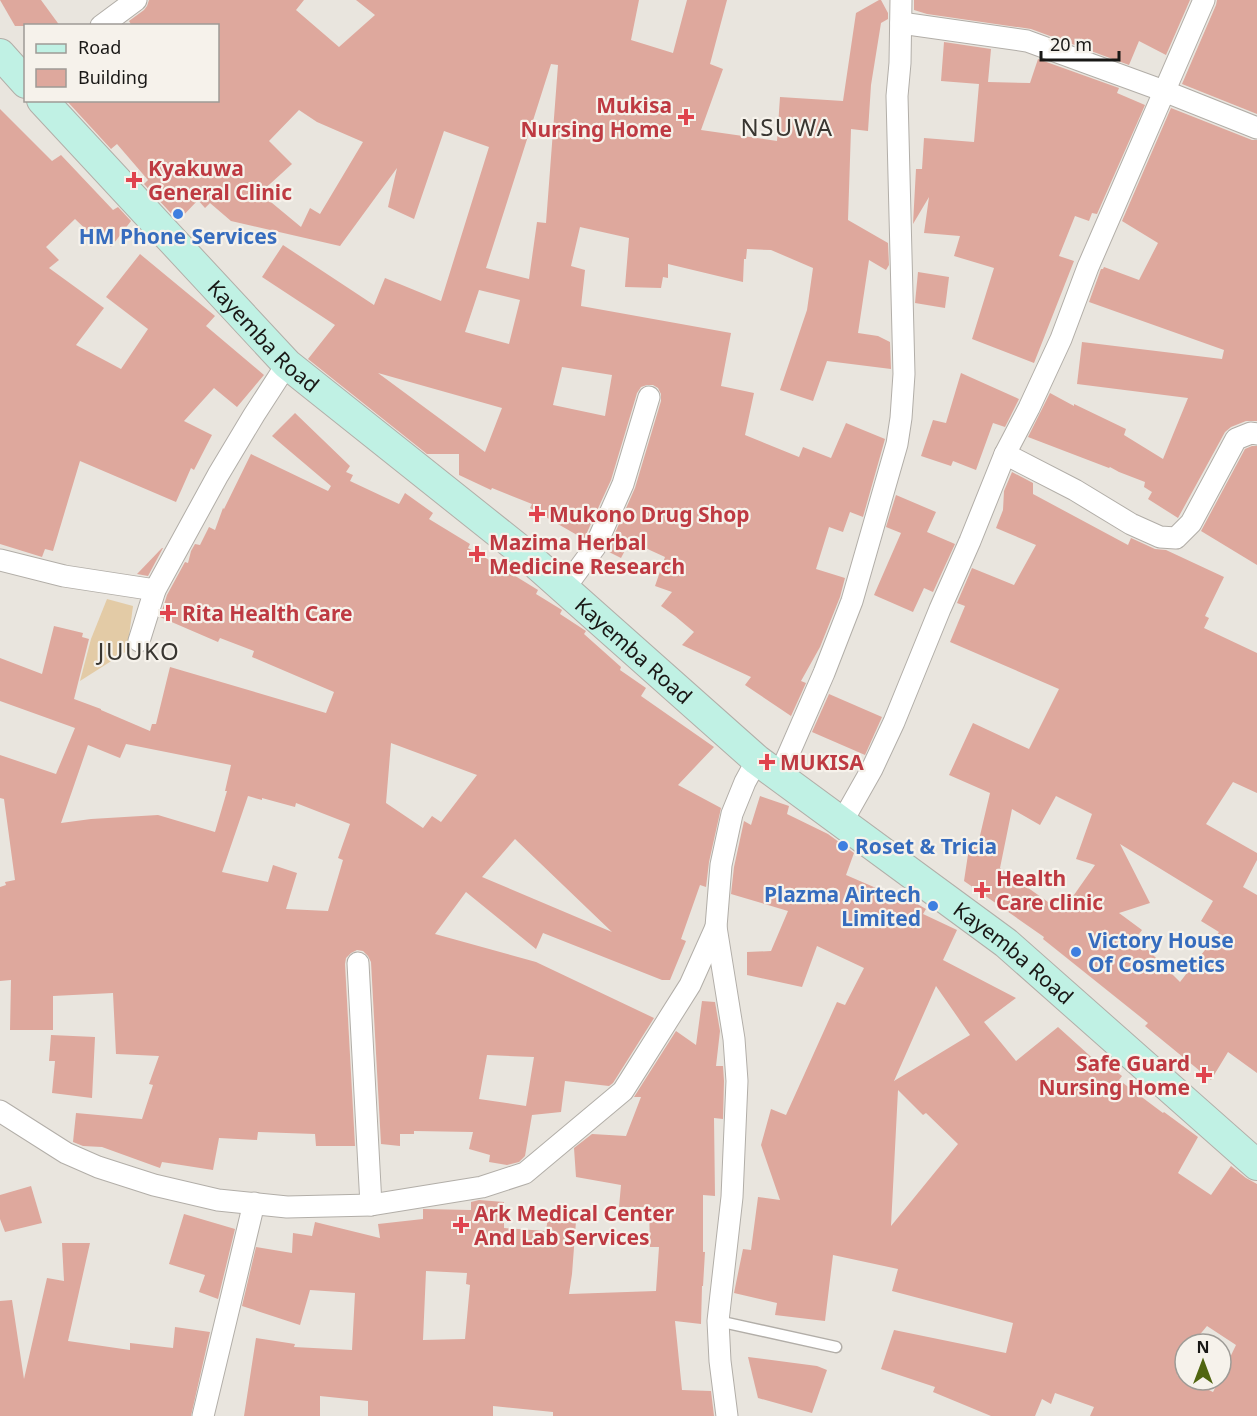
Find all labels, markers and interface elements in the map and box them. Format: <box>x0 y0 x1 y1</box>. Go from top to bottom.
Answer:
legend <box>24 24 219 102</box>
scale bar <box>1041 24 1119 62</box>
text: 20 m <box>1050 32 1092 56</box>
text: Road <box>78 35 121 59</box>
text: Building <box>78 65 148 89</box>
place label: Mukisa Nursing Home <box>520 91 672 143</box>
marker: Mukisa Nursing Home <box>677 108 695 126</box>
district label: NSUWA <box>740 110 834 143</box>
place label: Kyakuwa General Clinic <box>148 154 292 206</box>
marker: Kyakuwa General Clinic <box>125 171 143 189</box>
marker: HM Phone Services <box>171 207 185 221</box>
place label: HM Phone Services <box>79 222 277 250</box>
street label: Kayemba Road <box>202 274 325 398</box>
place label: Mukono Drug Shop <box>549 500 750 528</box>
marker: Mukono Drug Shop <box>530 507 544 521</box>
place label: Mazima Herbal Medicine Research <box>489 528 685 580</box>
marker: Mazima Herbal Medicine Research <box>470 547 484 561</box>
street label: Kayemba Road <box>569 591 698 710</box>
place label: Rita Health Care <box>182 599 352 627</box>
marker: Rita Health Care <box>159 604 177 622</box>
district label: JUUKO <box>96 634 180 667</box>
place label: MUKISA <box>780 748 864 776</box>
marker: MUKISA <box>758 753 776 771</box>
place label: Roset & Tricia <box>855 832 997 860</box>
marker: Roset & Tricia <box>836 839 850 853</box>
place label: Health Care clinic <box>996 864 1103 916</box>
place label: Plazma Airtech Limited <box>764 880 921 932</box>
marker: Health Care clinic <box>973 881 991 899</box>
street label: Kayemba Road <box>948 895 1080 1010</box>
marker: Plazma Airtech Limited <box>926 899 940 913</box>
place label: Victory House Of Cosmetics <box>1088 926 1234 978</box>
marker: Victory House Of Cosmetics <box>1069 945 1083 959</box>
place label: Safe Guard Nursing Home <box>1038 1049 1190 1101</box>
marker: Safe Guard Nursing Home <box>1195 1066 1213 1084</box>
place label: Ark Medical Center And Lab Services <box>474 1199 675 1251</box>
marker: Ark Medical Center And Lab Services <box>452 1216 470 1234</box>
north arrow <box>1173 1332 1233 1392</box>
text: N <box>1196 1336 1210 1358</box>

